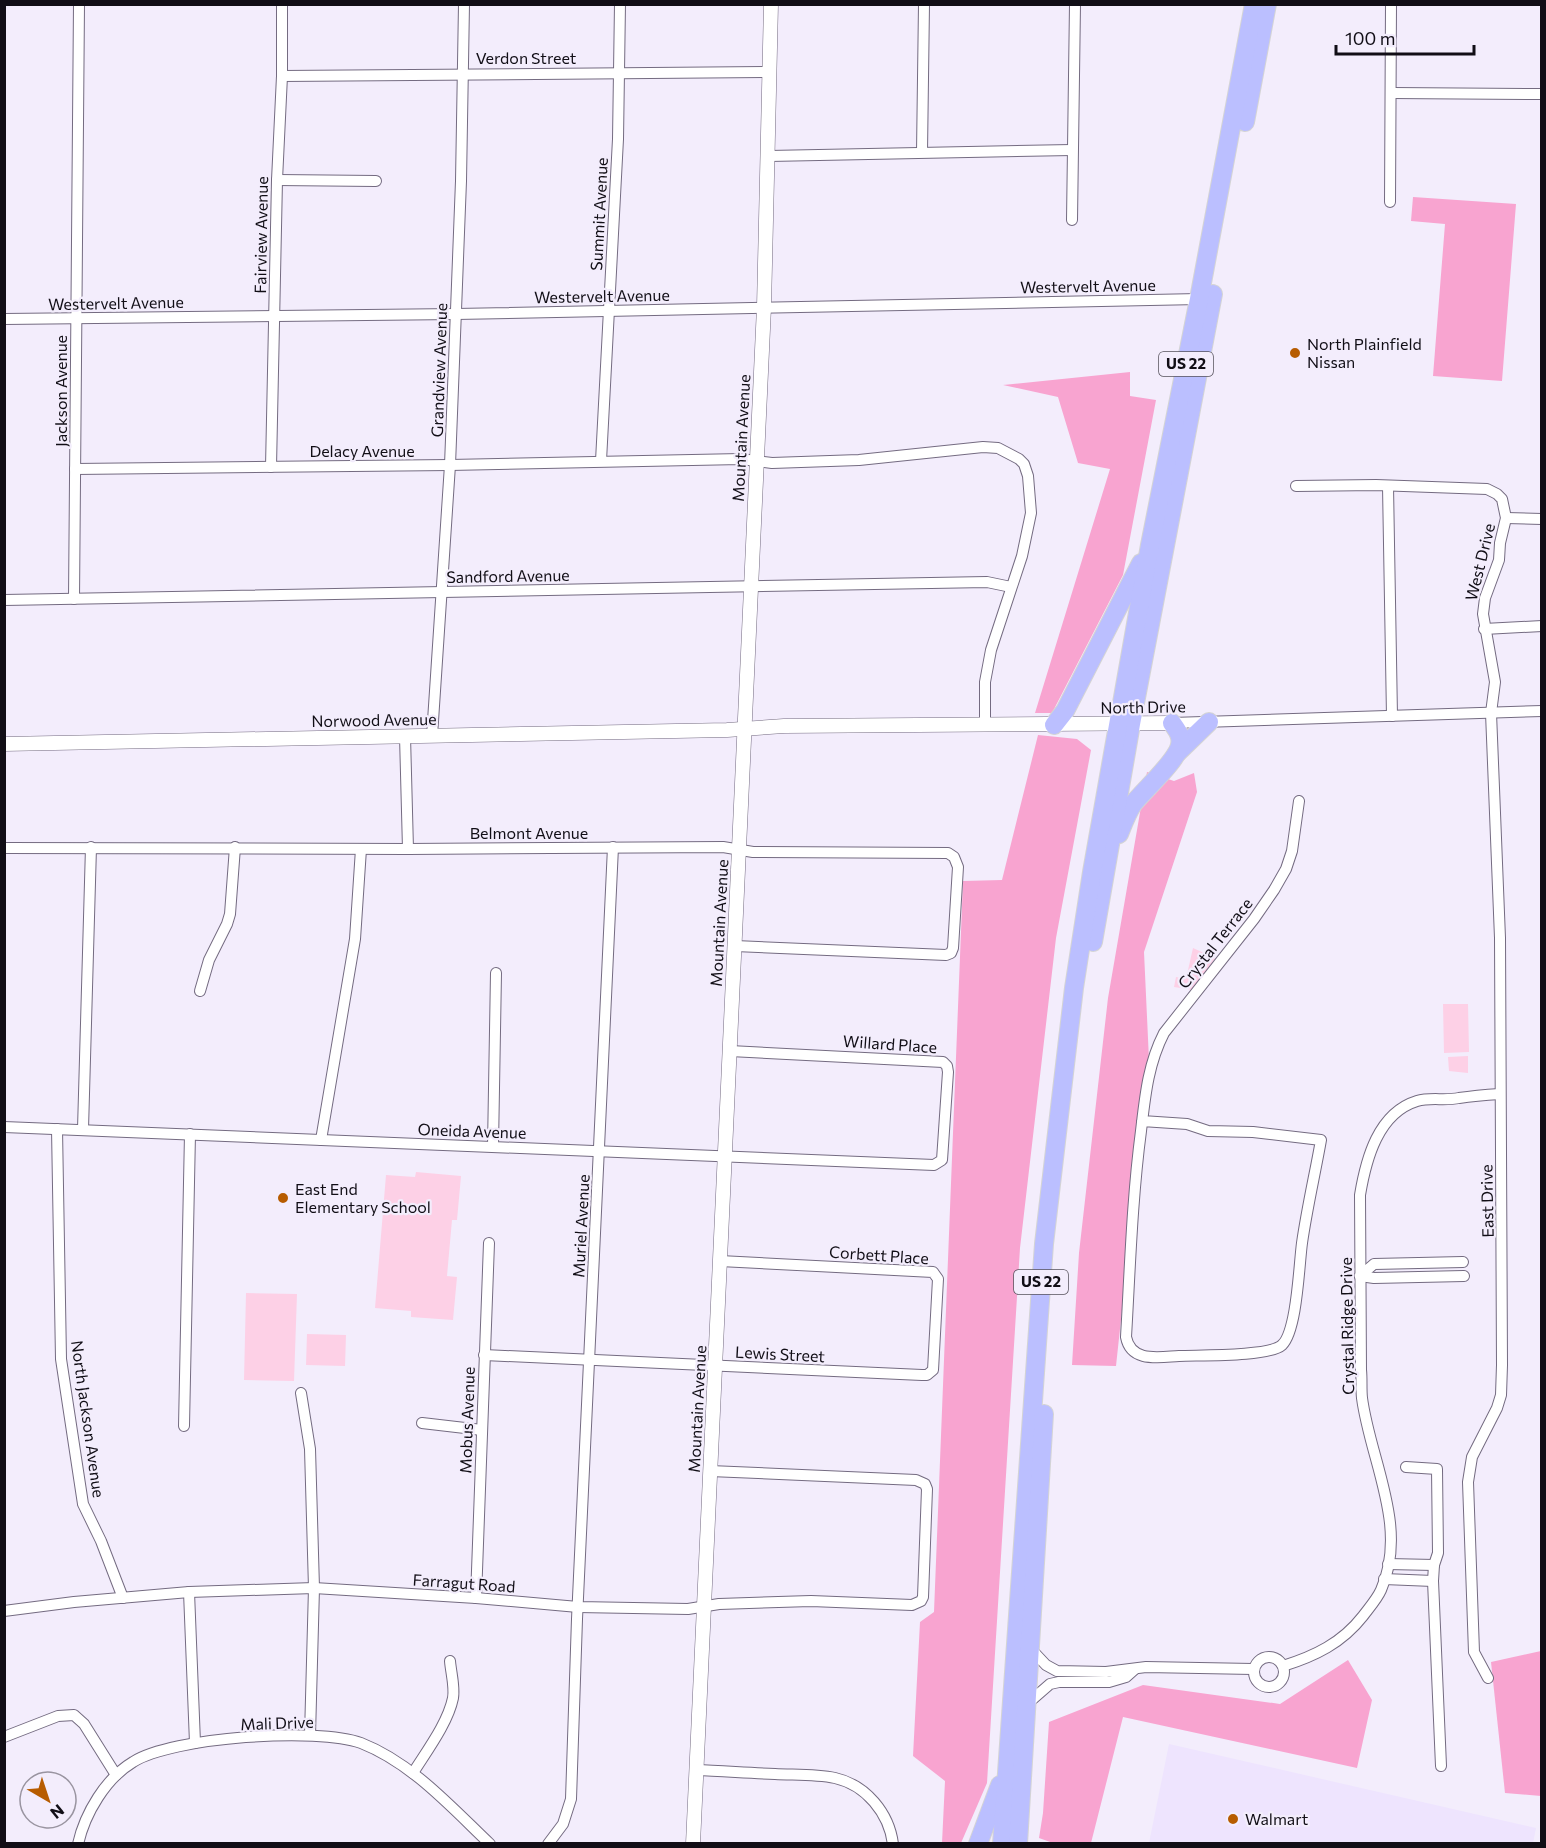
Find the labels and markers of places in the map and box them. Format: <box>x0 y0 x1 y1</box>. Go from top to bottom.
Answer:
place label: North Plainfield Nissan <box>1307 334 1422 371</box>
marker: North Plainfield Nissan <box>1288 346 1302 360</box>
place label: East End Elementary School <box>295 1179 431 1216</box>
marker: East End Elementary School <box>276 1191 290 1205</box>
place label: Walmart <box>1245 1809 1309 1828</box>
marker: Walmart <box>1226 1812 1240 1826</box>

